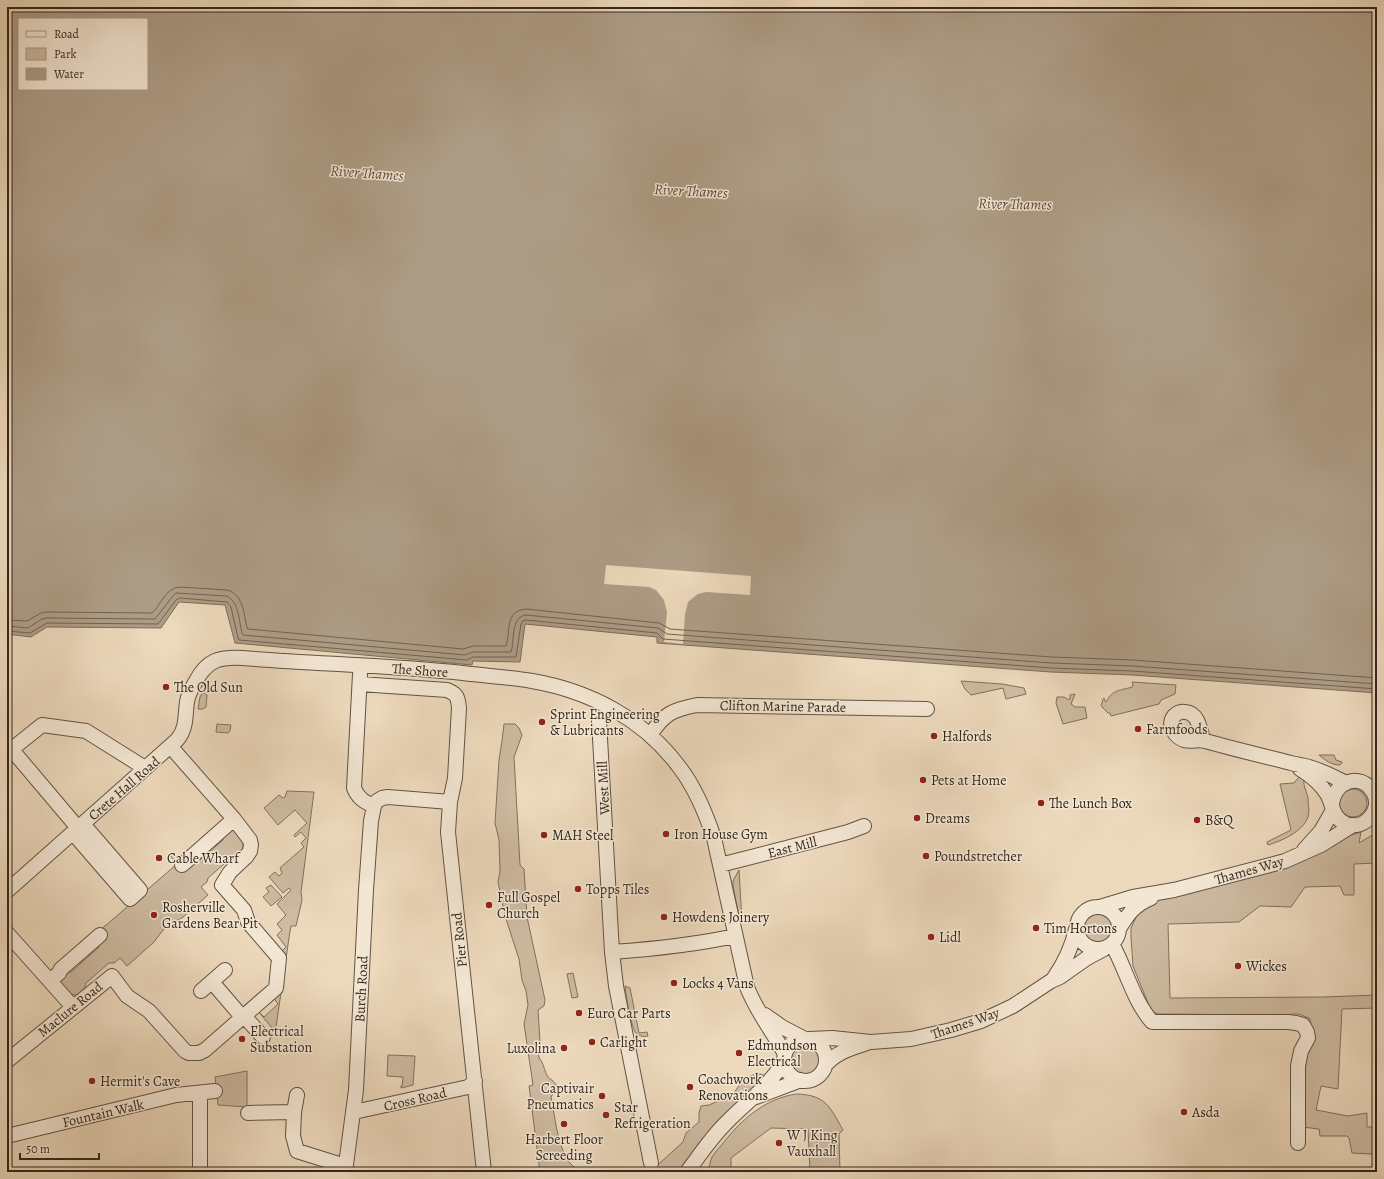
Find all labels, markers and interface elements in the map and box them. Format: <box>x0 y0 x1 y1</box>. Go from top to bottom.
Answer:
legend <box>18 18 148 90</box>
text: Road <box>54 26 80 42</box>
text: Park <box>54 46 77 62</box>
text: Water <box>53 66 84 82</box>
water label: River Thames <box>330 160 404 186</box>
water label: River Thames <box>654 179 728 203</box>
water label: River Thames <box>978 193 1052 215</box>
street label: The Shore <box>391 659 449 682</box>
place label: The Old Sun <box>174 678 243 697</box>
marker: The Old Sun <box>161 682 171 692</box>
street label: Clifton Marine Parade <box>720 696 846 717</box>
place label: Sprint Engineering & Lubricants <box>550 705 660 740</box>
marker: Sprint Engineering & Lubricants <box>537 717 547 727</box>
place label: Farmfoods <box>1146 720 1208 739</box>
marker: Farmfoods <box>1133 724 1143 734</box>
place label: Halfords <box>942 727 992 746</box>
marker: Halfords <box>929 731 939 741</box>
street label: Crete Hall Road <box>84 752 165 825</box>
street label: West Mill <box>593 760 614 816</box>
place label: Pets at Home <box>931 771 1006 790</box>
marker: Pets at Home <box>918 775 928 785</box>
place label: The Lunch Box <box>1049 794 1132 813</box>
marker: The Lunch Box <box>1036 798 1046 808</box>
place label: Dreams <box>925 809 970 828</box>
place label: B&Q <box>1205 811 1235 830</box>
marker: Dreams <box>912 813 922 823</box>
marker: B&Q <box>1192 815 1202 825</box>
place label: Iron House Gym <box>674 825 768 844</box>
place label: MAH Steel <box>552 826 614 845</box>
marker: Iron House Gym <box>661 829 671 839</box>
marker: MAH Steel <box>539 830 549 840</box>
street label: East Mill <box>766 832 819 863</box>
place label: Poundstretcher <box>934 847 1023 866</box>
place label: Cable Wharf <box>167 849 241 868</box>
marker: Poundstretcher <box>921 851 931 861</box>
street label: Thames Way <box>1212 851 1287 889</box>
marker: Cable Wharf <box>154 853 164 863</box>
place label: Topps Tiles <box>586 880 649 899</box>
marker: Topps Tiles <box>573 884 583 894</box>
place label: Full Gospel Church <box>497 888 561 923</box>
place label: Rosherville Gardens Bear Pit <box>162 898 258 933</box>
marker: Full Gospel Church <box>484 900 494 910</box>
place label: Howdens Joinery <box>672 908 770 927</box>
marker: Rosherville Gardens Bear Pit <box>149 910 159 920</box>
street label: Pier Road <box>447 911 472 968</box>
marker: Howdens Joinery <box>659 912 669 922</box>
place label: Tim Hortons <box>1044 919 1117 938</box>
marker: Tim Hortons <box>1031 923 1041 933</box>
place label: Lidl <box>939 928 962 947</box>
marker: Lidl <box>926 932 936 942</box>
street label: Burch Road <box>350 955 373 1023</box>
place label: Wickes <box>1245 957 1287 976</box>
marker: Wickes <box>1233 961 1243 971</box>
place label: Locks 4 Vans <box>682 974 754 993</box>
street label: Maclure Road <box>34 977 107 1042</box>
marker: Locks 4 Vans <box>669 978 679 988</box>
street label: Thames Way <box>928 1003 1003 1044</box>
place label: Euro Car Parts <box>587 1004 671 1023</box>
marker: Euro Car Parts <box>574 1008 584 1018</box>
place label: Electrical Substation <box>250 1022 312 1057</box>
place label: Carlight <box>600 1033 648 1052</box>
marker: Electrical Substation <box>237 1034 247 1044</box>
place label: Edmundson Electrical <box>747 1036 817 1071</box>
marker: Carlight <box>587 1037 597 1047</box>
place label: Luxolina <box>506 1039 556 1058</box>
marker: Luxolina <box>559 1043 569 1053</box>
marker: Edmundson Electrical <box>734 1048 744 1058</box>
place label: Coachwork Renovations <box>698 1070 768 1105</box>
place label: Hermit's Cave <box>100 1072 180 1091</box>
marker: Hermit's Cave <box>87 1076 97 1086</box>
place label: Captivair Pneumatics <box>527 1079 595 1114</box>
marker: Coachwork Renovations <box>685 1082 695 1092</box>
street label: Cross Road <box>382 1083 449 1116</box>
marker: Captivair Pneumatics <box>597 1091 607 1101</box>
street label: Fountain Walk <box>60 1095 146 1132</box>
place label: Star Refrigeration <box>614 1098 691 1133</box>
place label: Asda <box>1191 1103 1220 1122</box>
marker: Asda <box>1179 1107 1189 1117</box>
marker: Star Refrigeration <box>601 1110 611 1120</box>
marker: Harbert Floor Screeding <box>559 1119 569 1129</box>
place label: W J King Vauxhall <box>786 1126 838 1161</box>
place label: Harbert Floor Screeding <box>525 1130 604 1165</box>
scale bar <box>20 1135 99 1161</box>
marker: W J King Vauxhall <box>774 1138 784 1148</box>
text: 50 m <box>26 1141 50 1157</box>

